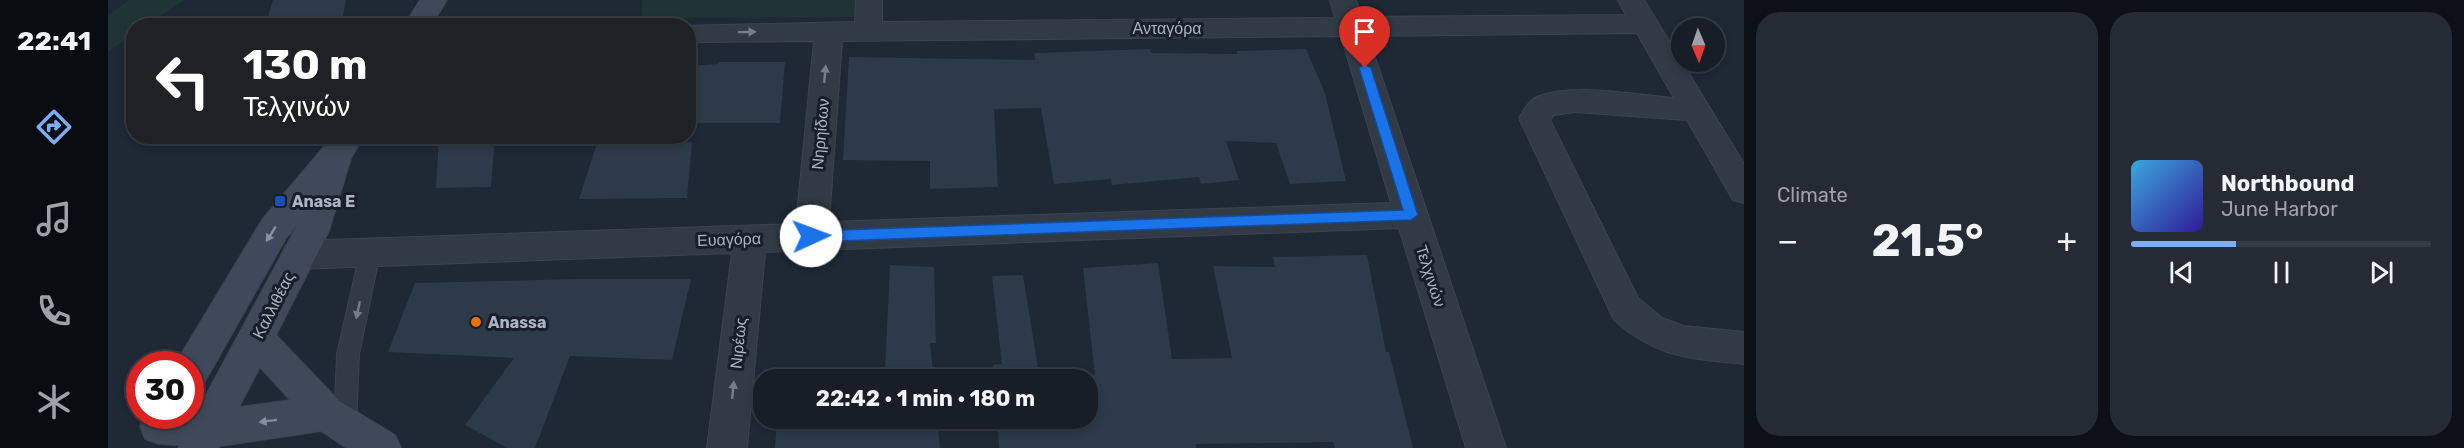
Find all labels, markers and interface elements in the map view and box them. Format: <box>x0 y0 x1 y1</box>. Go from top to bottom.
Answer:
pin <box>1339 6 1390 68</box>
icon: arrive <box>1348 15 1381 48</box>
north arrow <box>1671 18 1725 72</box>
map controls <box>1671 18 1725 72</box>
street label: Ανταγόρα <box>1133 19 1201 38</box>
text: 22:41 <box>17 25 91 57</box>
one-way arrow <box>737 27 756 37</box>
text: 130 m <box>243 40 368 90</box>
icon: left <box>144 42 222 120</box>
one-way arrow <box>820 64 830 83</box>
text: Τελχινών <box>243 91 350 123</box>
street label: Νηρηίδων <box>808 98 833 170</box>
icon: directions <box>33 106 75 148</box>
text: Northbound <box>2221 170 2354 197</box>
text: Climate <box>1777 183 1848 207</box>
place label: Anasa E <box>292 192 355 211</box>
marker: Anasa E <box>273 194 287 208</box>
text: June Harbor <box>2221 197 2338 221</box>
icon: music <box>33 198 75 240</box>
position arrow <box>779 204 843 268</box>
text: 21.5° <box>1871 214 1983 267</box>
text: − <box>1777 221 1798 260</box>
text: + <box>2056 221 2077 260</box>
one-way arrow <box>266 226 277 242</box>
street label: Ευαγόρα <box>697 229 761 250</box>
street label: Τελχινών <box>1412 243 1449 309</box>
icon: previous <box>2165 256 2198 289</box>
icon: pause <box>2265 256 2298 289</box>
icon: next <box>2365 256 2398 289</box>
street label: Καλλιθέας <box>249 268 298 342</box>
icon: phone <box>33 290 75 332</box>
one-way arrow <box>352 301 362 319</box>
place label: Anassa <box>488 313 546 332</box>
marker: Anassa <box>469 315 483 329</box>
street label: Νιρέως <box>726 316 751 370</box>
speed limit sign: 30 <box>126 351 204 429</box>
one-way arrow <box>728 380 738 399</box>
icon: climate <box>33 381 75 423</box>
text: 22:42 · 1 min · 180 m <box>816 385 1035 412</box>
one-way arrow <box>258 416 277 426</box>

